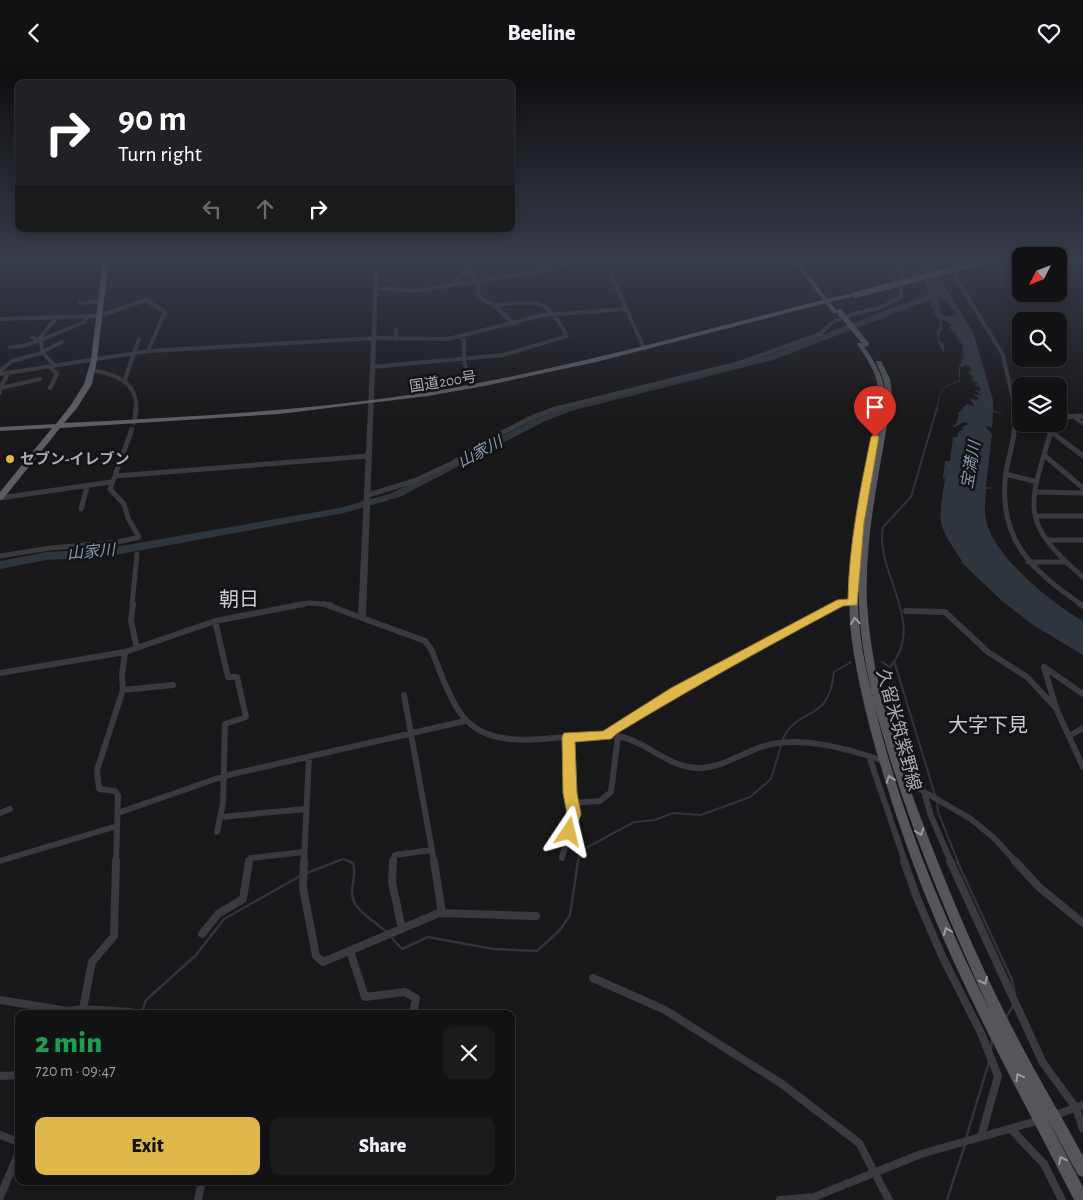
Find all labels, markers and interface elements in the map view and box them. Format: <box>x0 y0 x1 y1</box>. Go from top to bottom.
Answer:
icon: back <box>20 19 48 47</box>
icon: heart <box>1035 19 1063 47</box>
text: Beeline <box>507 22 576 44</box>
icon: right <box>35 100 100 165</box>
text: 90 m <box>118 102 187 137</box>
text: Turn right <box>118 143 202 165</box>
icon: left <box>198 195 226 223</box>
icon: ahead <box>251 195 279 223</box>
icon: right <box>304 195 332 223</box>
north arrow <box>1012 247 1068 303</box>
map controls <box>1012 247 1067 432</box>
button: search <box>1012 312 1067 367</box>
street label: 国道200号 <box>408 368 478 395</box>
button: layers <box>1012 377 1067 432</box>
pin <box>854 386 896 437</box>
icon: arrive <box>861 393 889 421</box>
water label: 山家川 <box>455 432 507 470</box>
water label: 宝満川 <box>958 438 983 490</box>
place label: セブン-イレブン <box>20 450 130 467</box>
marker: セブン-イレブン <box>4 453 16 465</box>
water label: 山家川 <box>66 541 118 562</box>
district label: 朝日 <box>219 589 259 610</box>
one-way arrow <box>850 617 861 625</box>
street label: 久留米筑紫野線 <box>873 666 925 793</box>
district label: 大字下見 <box>948 714 1028 736</box>
one-way arrow <box>886 775 896 784</box>
position arrow <box>542 805 594 857</box>
one-way arrow <box>914 827 924 835</box>
one-way arrow <box>943 927 954 936</box>
one-way arrow <box>978 976 989 985</box>
button: close <box>443 1027 495 1079</box>
text: 2 min <box>35 1028 102 1058</box>
text: 720 m · 09:47 <box>35 1063 116 1079</box>
one-way arrow <box>1015 1073 1025 1082</box>
button: Exit <box>35 1117 260 1175</box>
button: Share <box>270 1117 495 1175</box>
one-way arrow <box>1058 1156 1068 1165</box>

